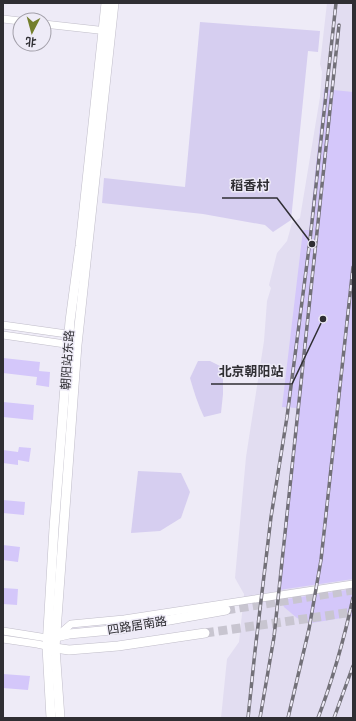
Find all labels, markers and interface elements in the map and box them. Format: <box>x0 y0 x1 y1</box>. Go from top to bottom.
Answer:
north arrow <box>12 12 52 52</box>
text: 北 <box>25 33 37 50</box>
callout: 稻香村 <box>222 173 277 198</box>
text: 稻香村 <box>230 175 270 195</box>
street label: 朝阳站东路 <box>55 329 79 391</box>
callout: 北京朝阳站 <box>211 359 292 384</box>
text: 北京朝阳站 <box>218 361 284 381</box>
street label: 四路居南路 <box>106 611 168 639</box>

